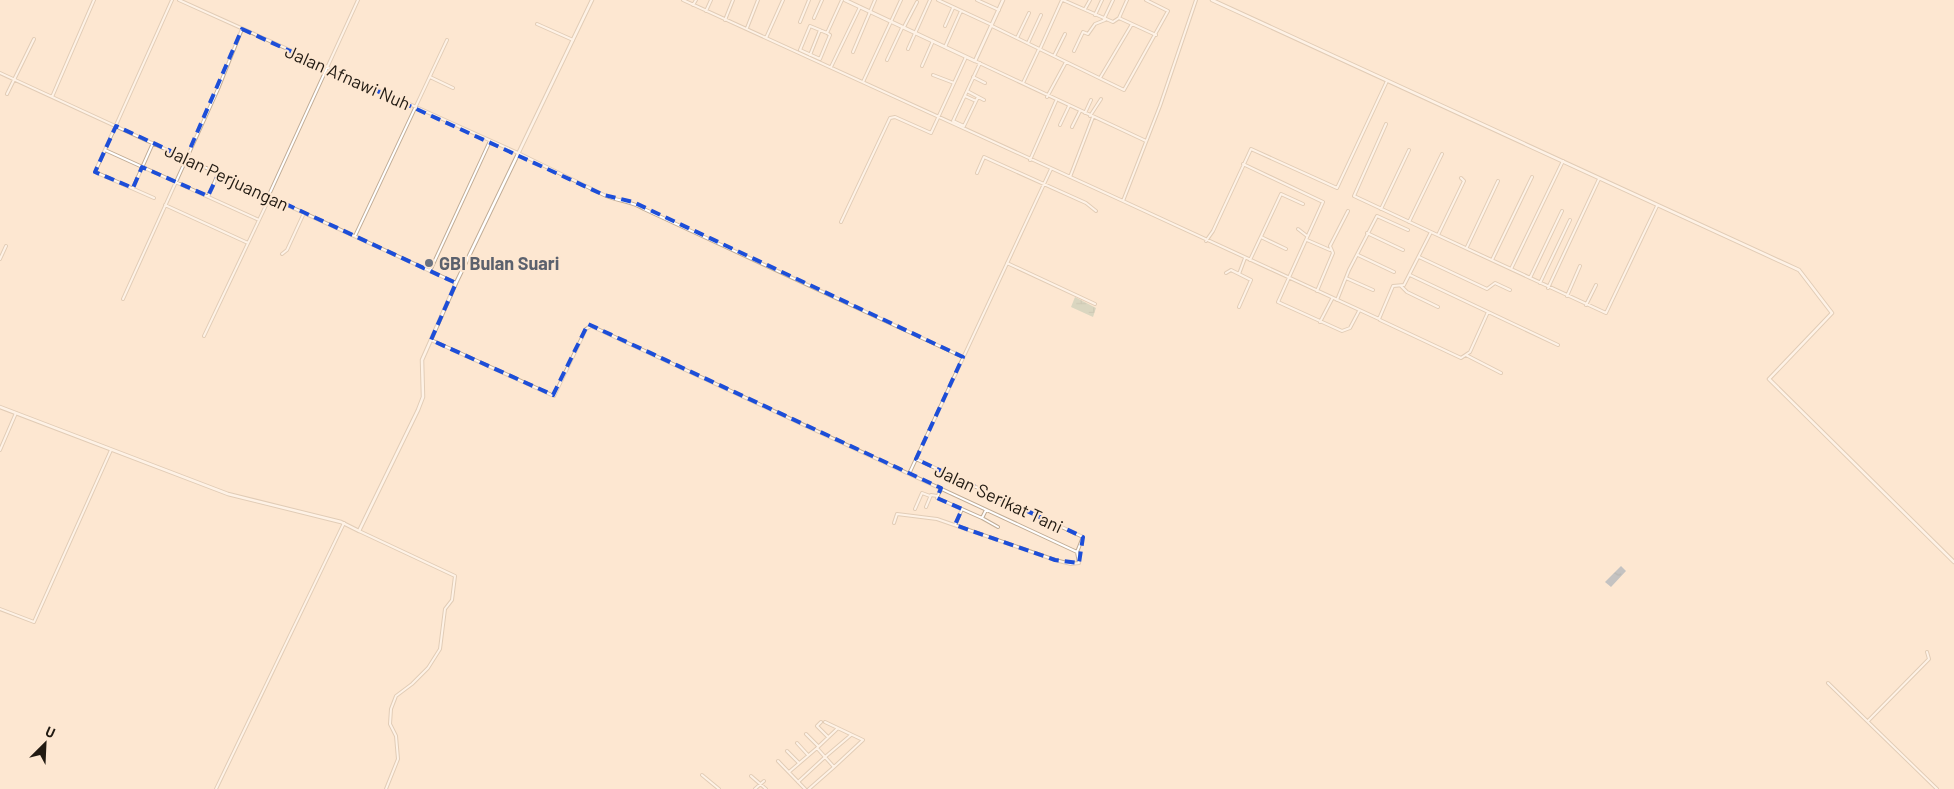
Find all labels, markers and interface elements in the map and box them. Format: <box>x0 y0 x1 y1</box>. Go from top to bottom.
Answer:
street label: Jalan Afnawi Nuh <box>282 40 414 114</box>
street label: Jalan Perjuangan <box>162 139 292 215</box>
place label: GBI Bulan Suari <box>439 252 559 274</box>
marker: GBI Bulan Suari <box>423 257 435 269</box>
street label: Jalan Serikat Tani <box>931 459 1067 537</box>
north arrow <box>20 719 70 769</box>
text: U <box>43 722 58 741</box>

